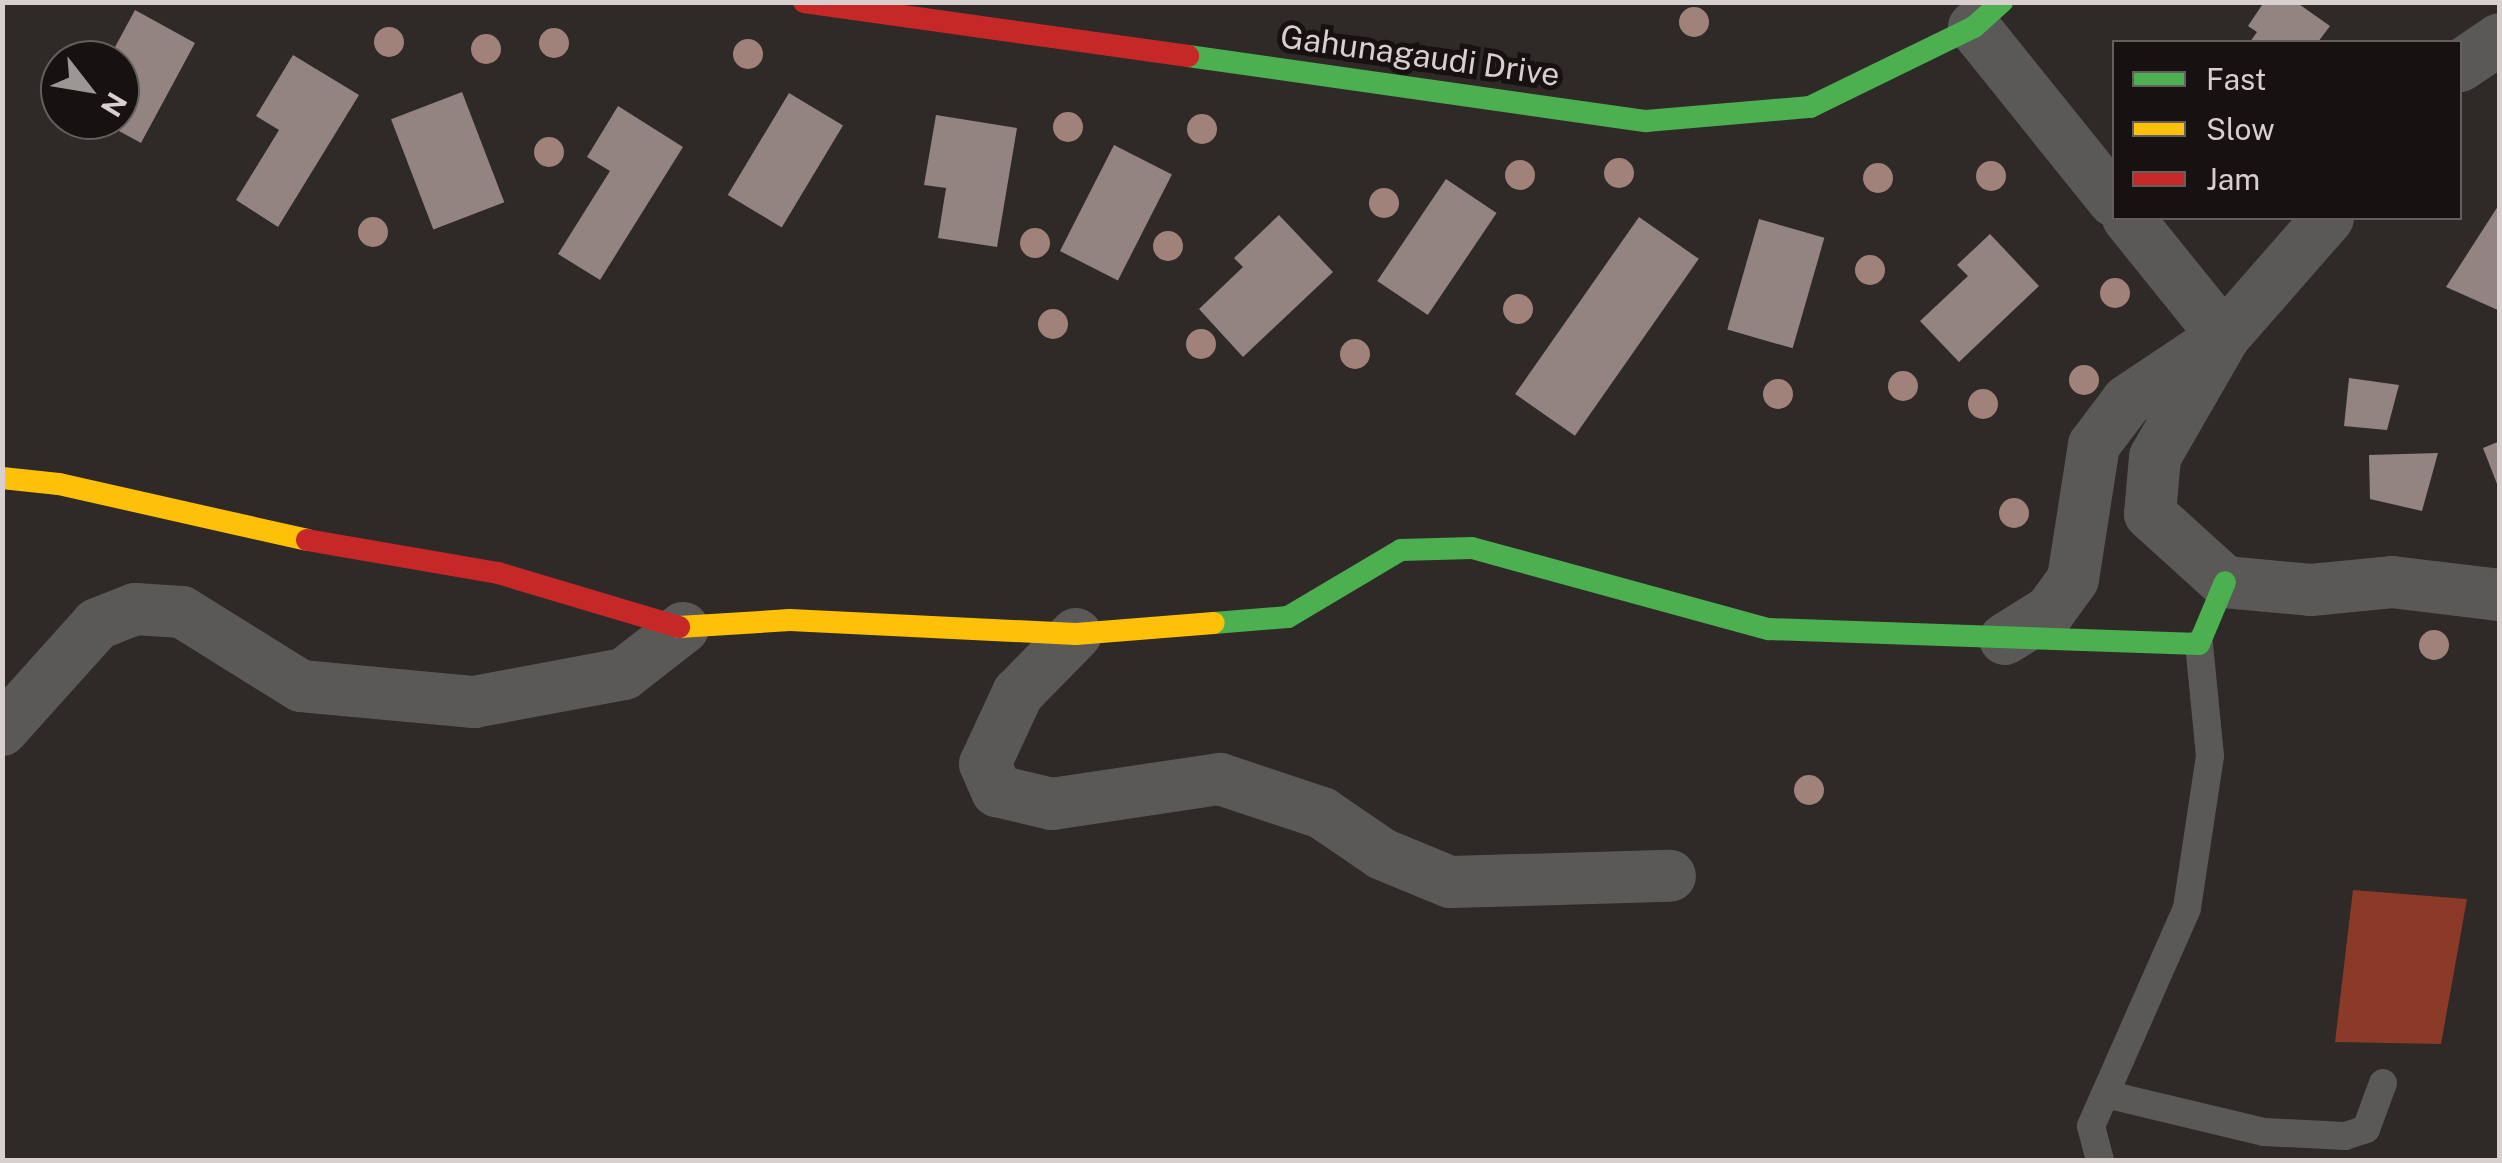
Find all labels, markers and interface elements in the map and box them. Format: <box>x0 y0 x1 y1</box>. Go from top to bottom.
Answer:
street label: Gahunagaudi Drive <box>1278 17 1562 95</box>
north arrow <box>40 40 140 140</box>
legend <box>2112 40 2462 220</box>
text: Fast <box>2206 61 2266 97</box>
text: N <box>95 87 134 123</box>
text: Slow <box>2206 111 2275 147</box>
text: Jam <box>2206 161 2260 197</box>

